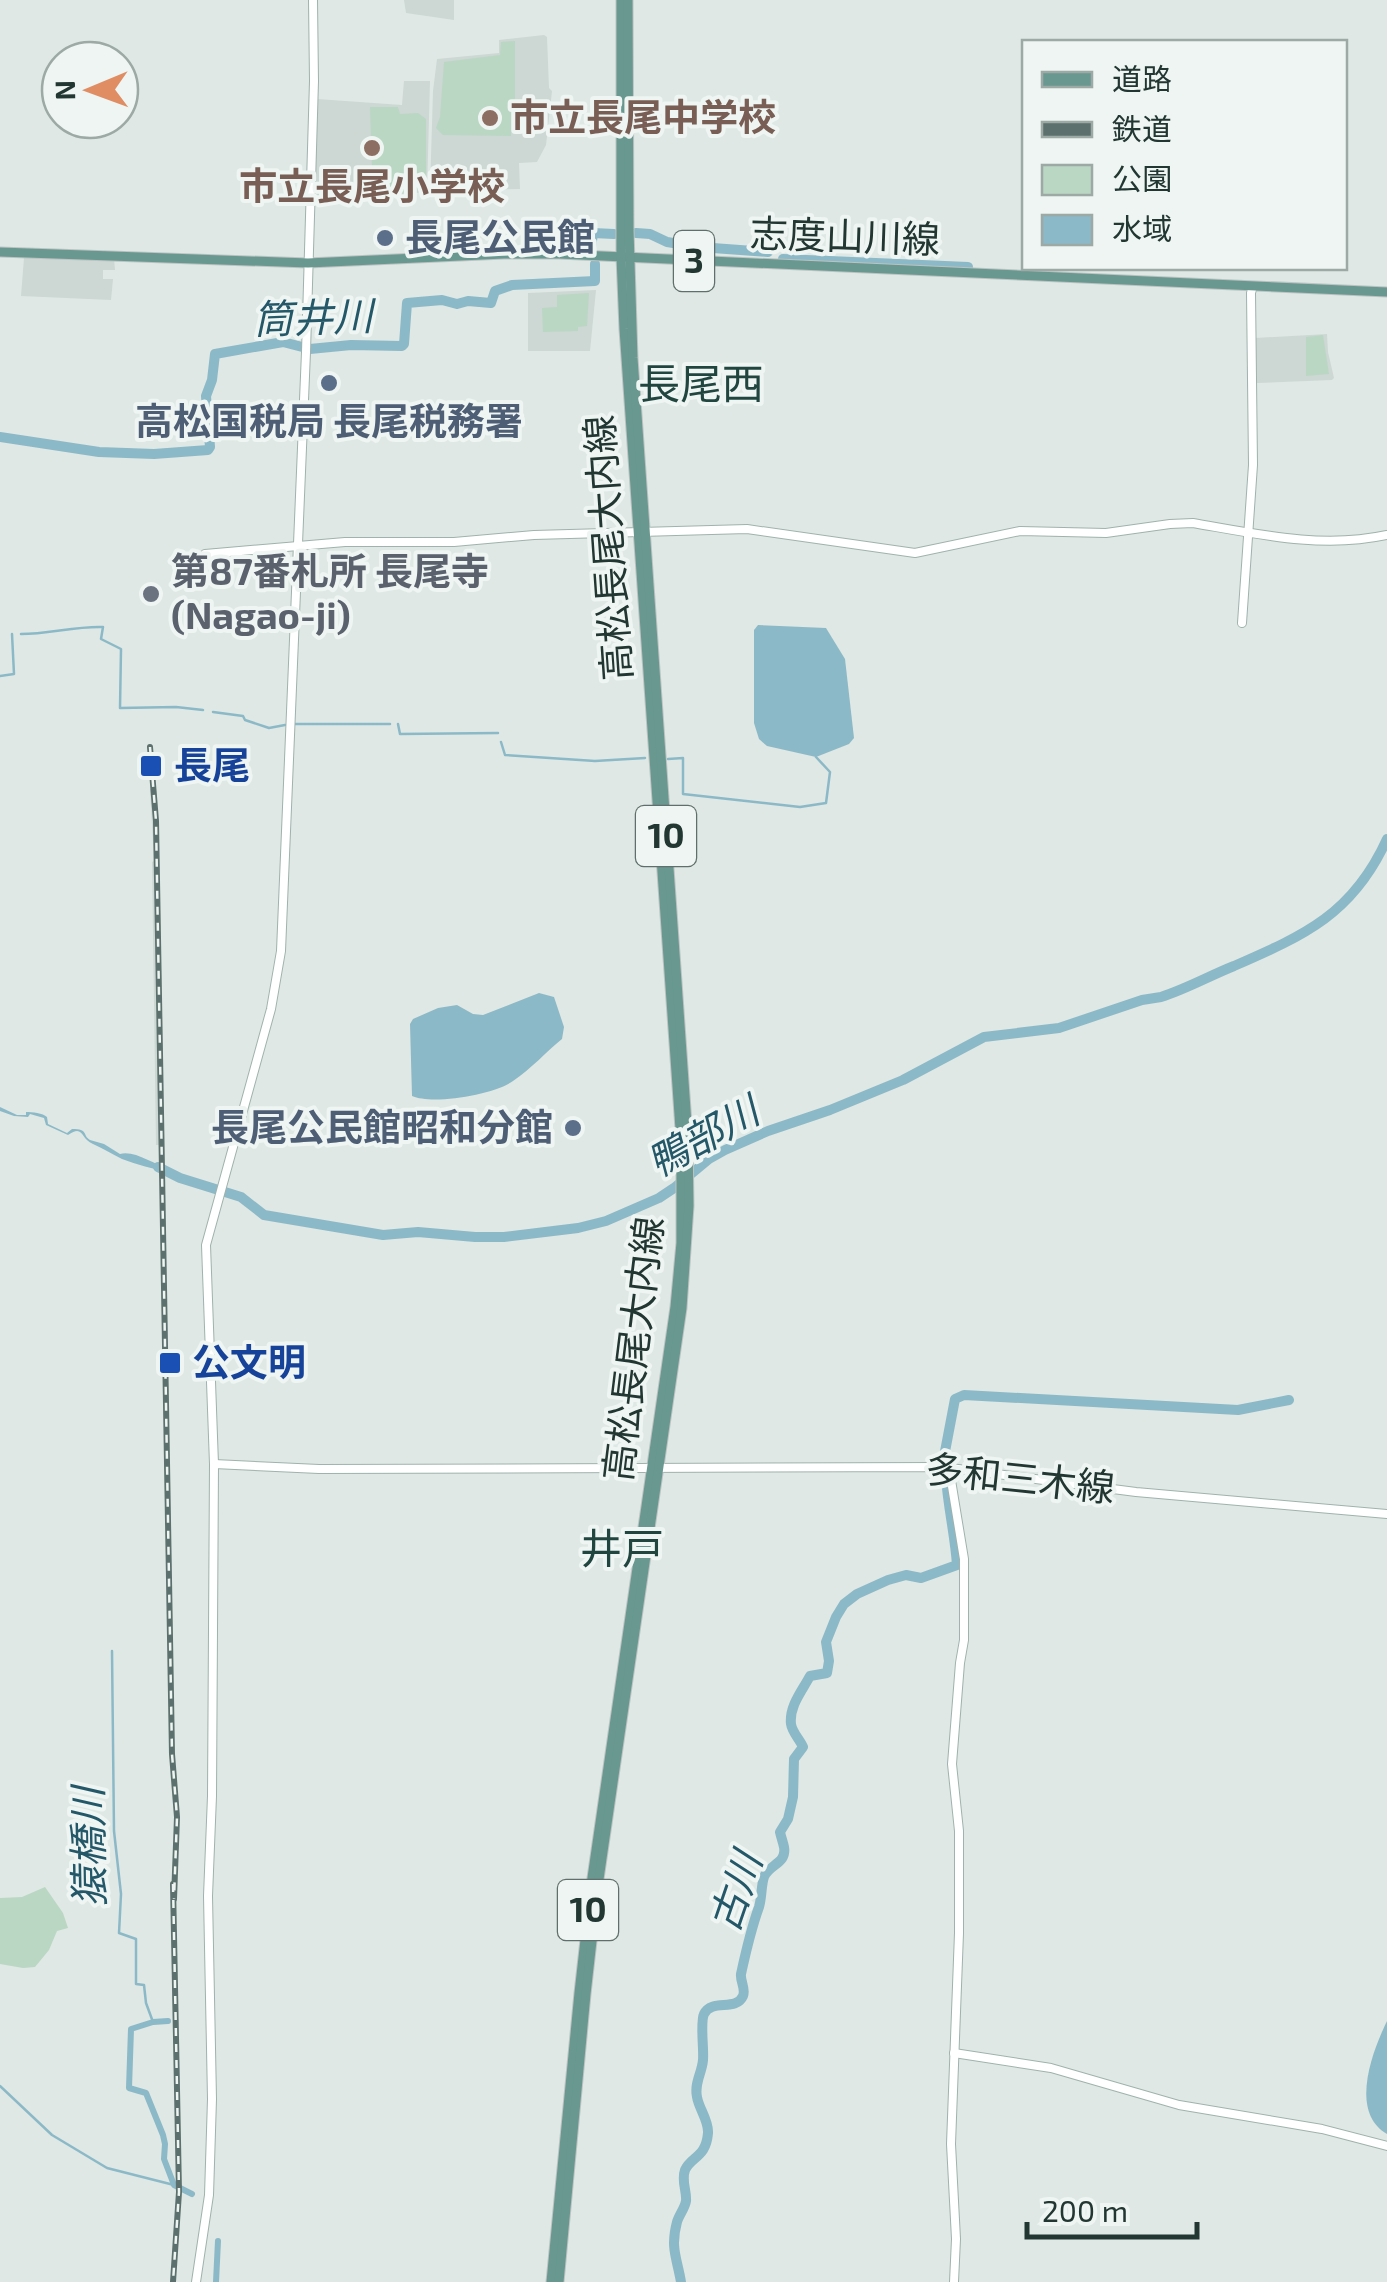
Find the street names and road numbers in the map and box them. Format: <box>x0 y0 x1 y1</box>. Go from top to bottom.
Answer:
street label: 志度山川線 <box>749 209 941 261</box>
road number: 3 <box>674 231 714 291</box>
street label: 高松長尾大内線 <box>575 414 639 682</box>
road number: 10 <box>636 806 696 866</box>
street label: 高松長尾大内線 <box>593 1214 671 1484</box>
street label: 多和三木線 <box>923 1444 1117 1510</box>
road number: 10 <box>558 1880 618 1940</box>

